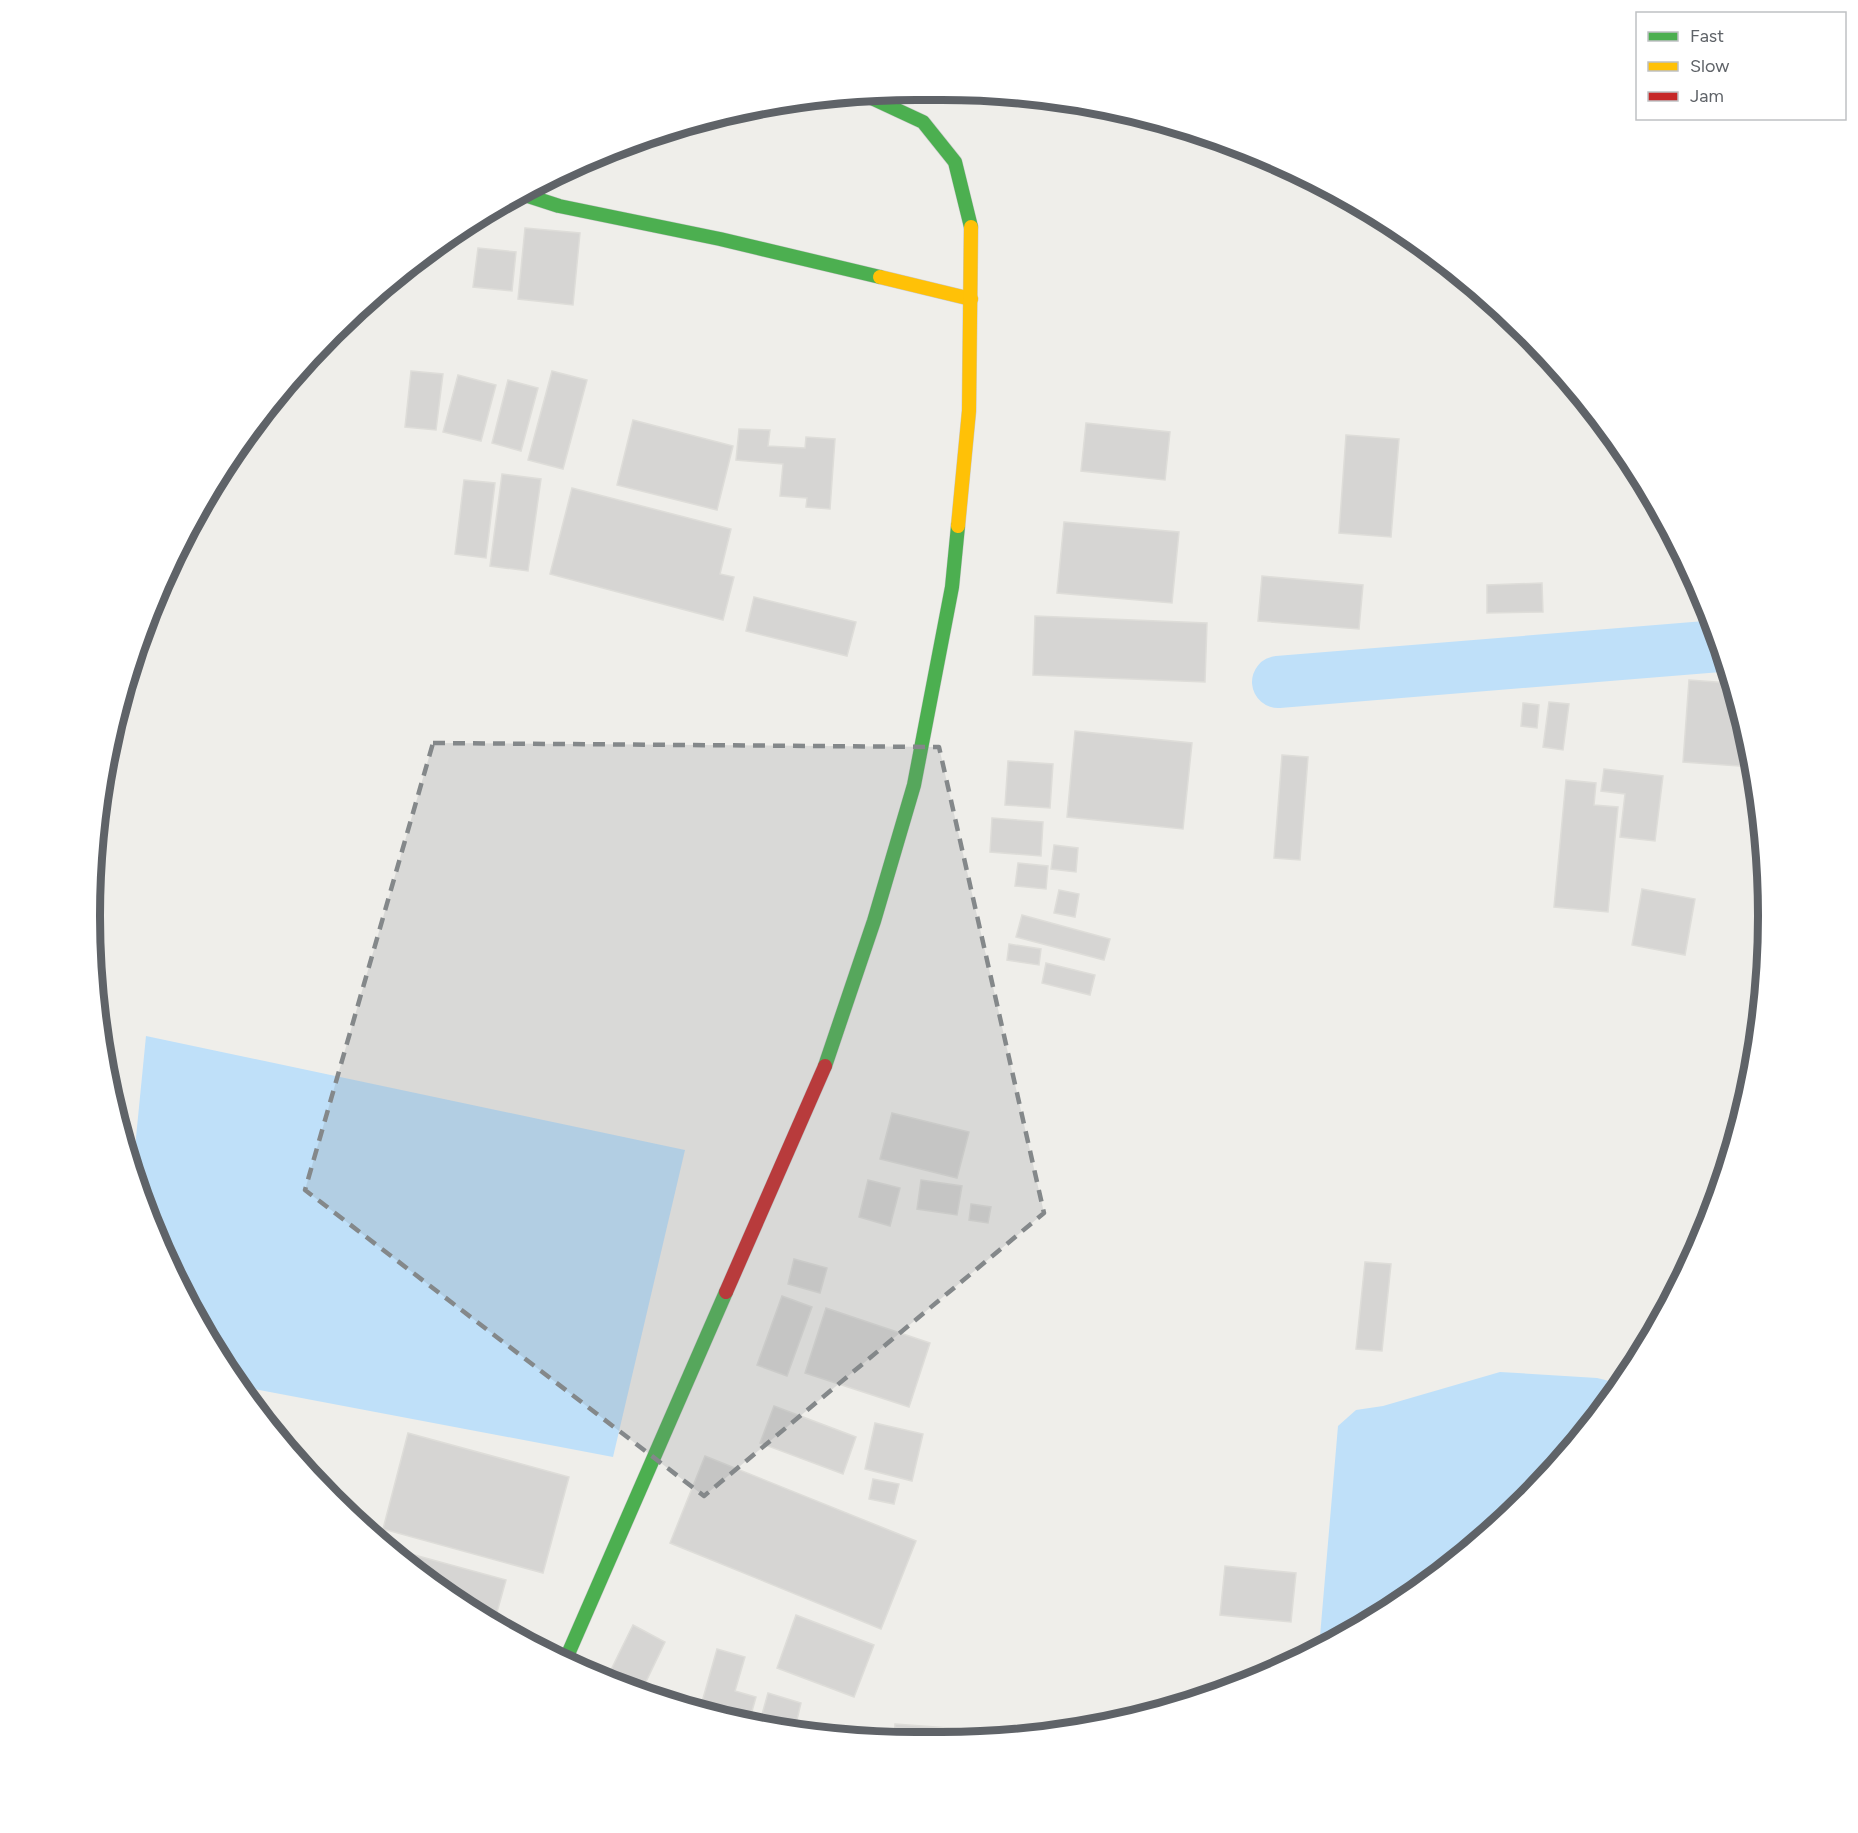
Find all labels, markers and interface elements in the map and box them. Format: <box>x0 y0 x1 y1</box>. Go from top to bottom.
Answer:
legend <box>1636 12 1846 120</box>
text: Fast <box>1690 25 1724 47</box>
text: Slow <box>1690 55 1729 77</box>
text: Jam <box>1690 85 1724 107</box>

